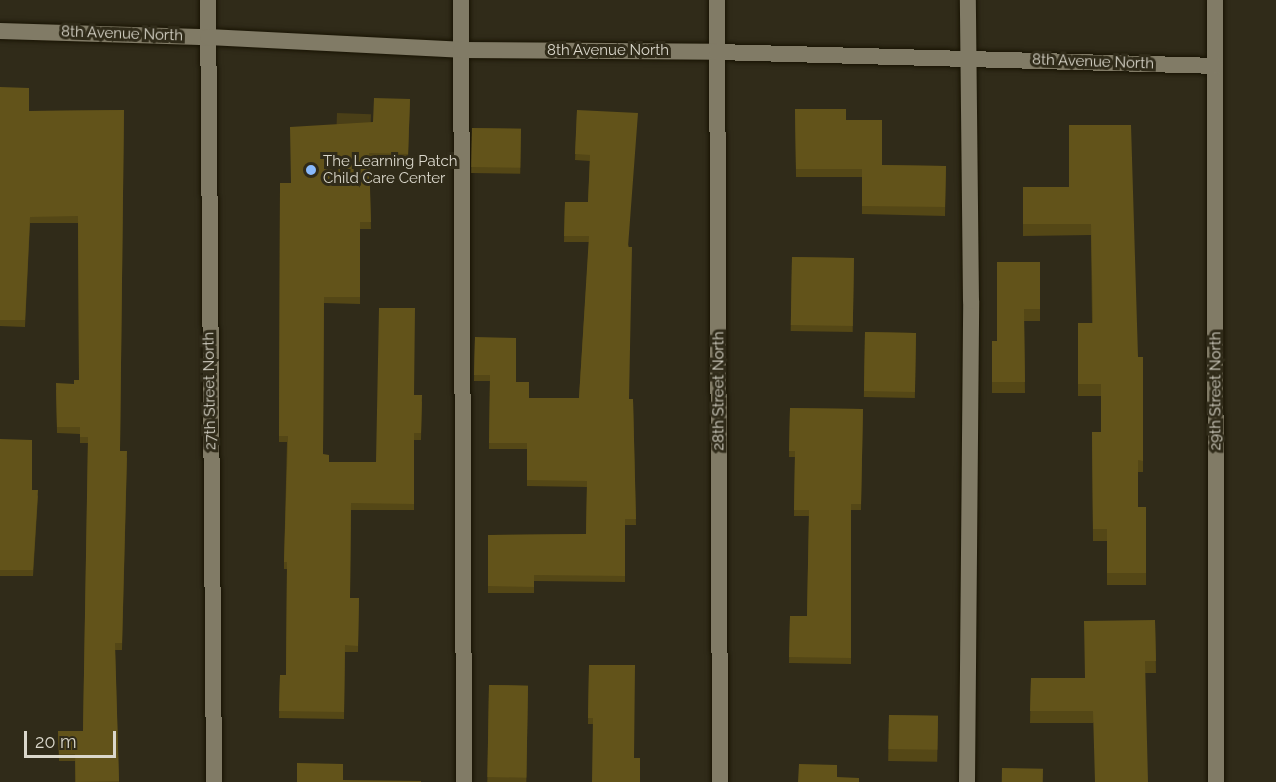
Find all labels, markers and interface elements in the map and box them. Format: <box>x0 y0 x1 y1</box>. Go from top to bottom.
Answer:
street label: 8th Avenue North <box>61 23 183 45</box>
street label: 8th Avenue North <box>547 42 669 60</box>
street label: 8th Avenue North <box>1032 51 1154 73</box>
place label: The Learning Patch Child Care Center <box>323 152 457 187</box>
marker: The Learning Patch Child Care Center <box>304 163 318 177</box>
street label: 28th Street North <box>710 331 728 451</box>
street label: 29th Street North <box>1207 331 1225 451</box>
street label: 27th Street North <box>200 332 220 450</box>
scale bar <box>27 719 118 757</box>
text: 20 m <box>35 731 77 752</box>

